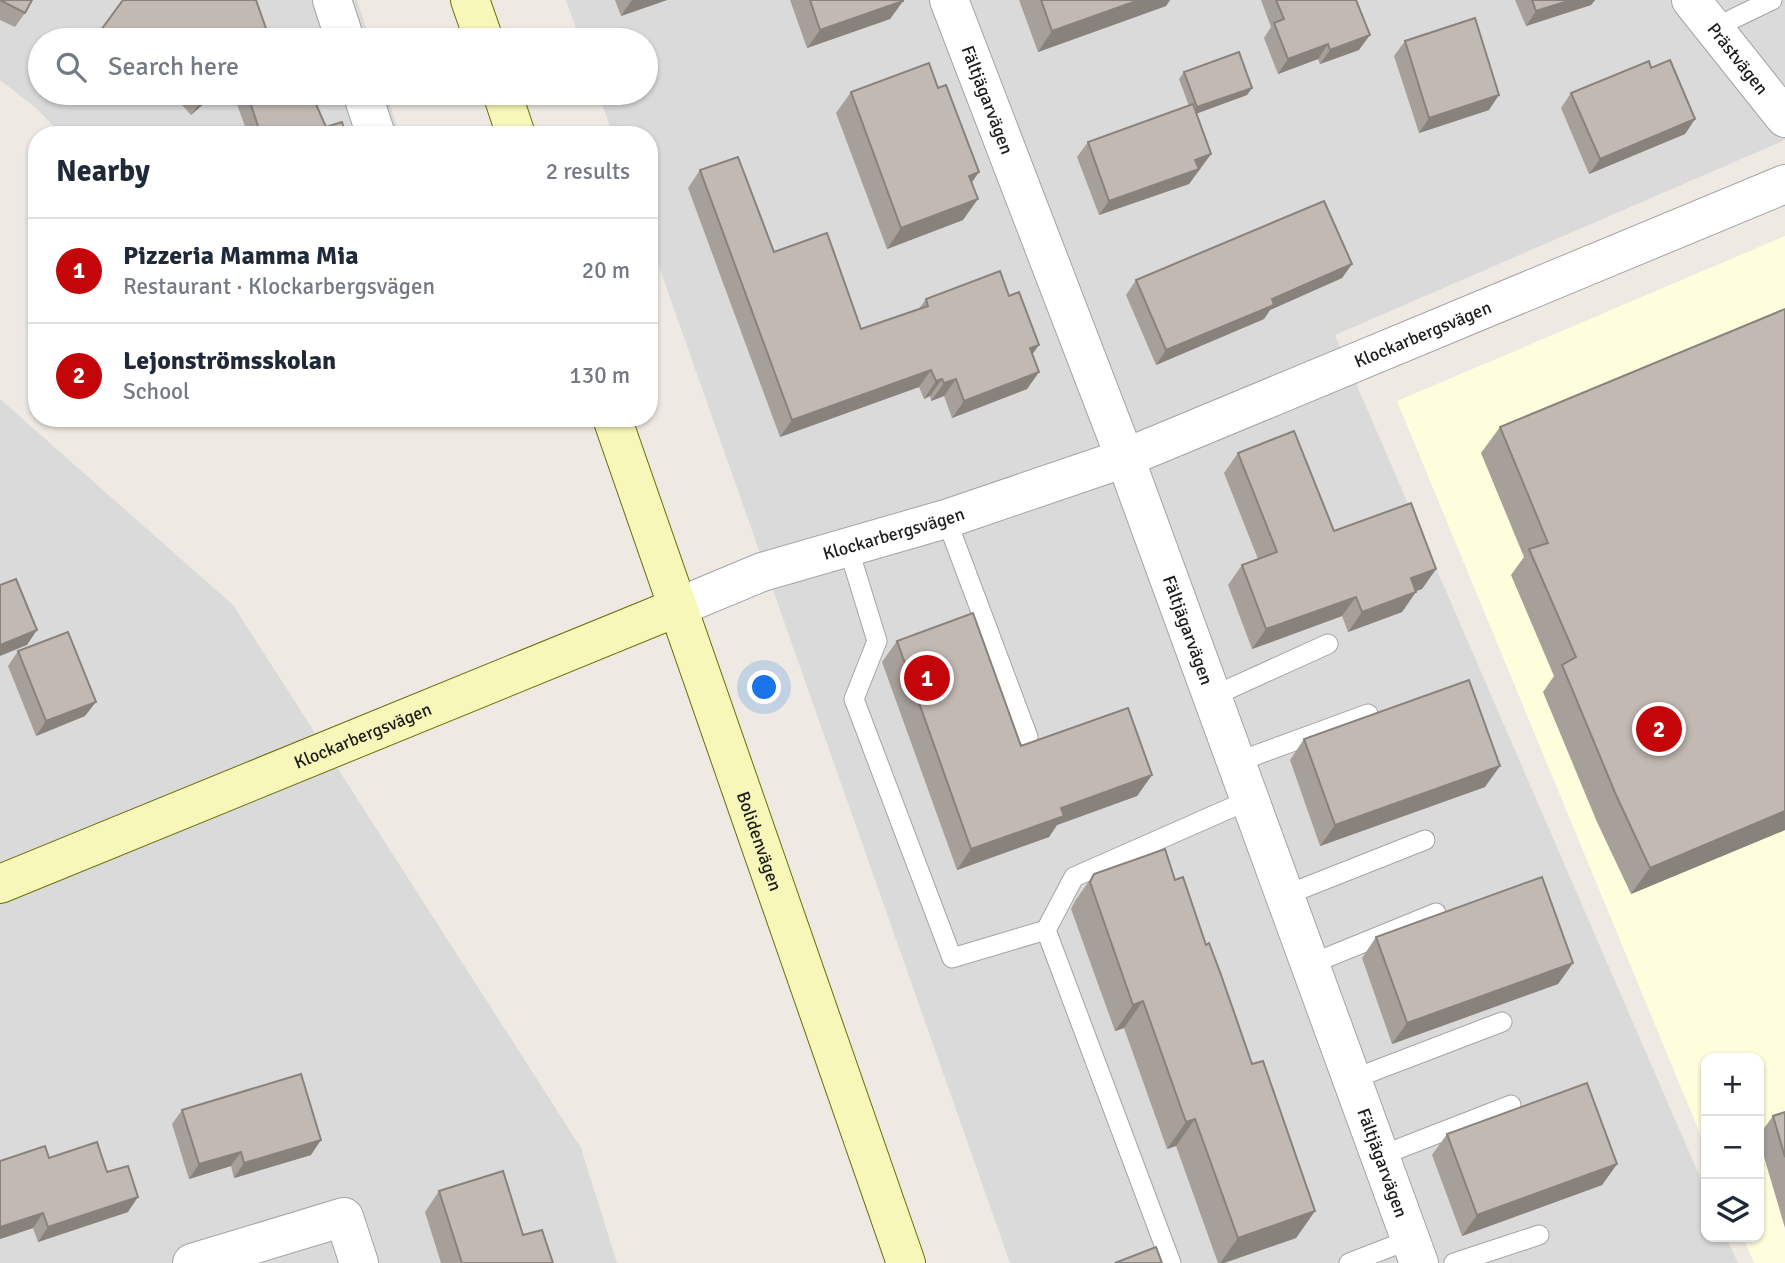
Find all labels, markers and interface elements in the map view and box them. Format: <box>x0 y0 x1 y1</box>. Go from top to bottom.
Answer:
street label: Prästvägen <box>1702 18 1773 99</box>
search box <box>28 28 658 105</box>
street label: Fältjägarvägen <box>957 42 1018 157</box>
icon: search <box>52 48 90 86</box>
text: Search here <box>108 51 239 83</box>
text: Nearby <box>56 153 150 190</box>
text: 2 results <box>546 157 630 186</box>
text: Pizzeria Mamma Mia <box>123 240 359 272</box>
text: 1 <box>73 256 85 285</box>
text: 20 m <box>582 256 630 285</box>
text: Restaurant · Klockarbergsvägen <box>123 272 435 301</box>
street label: Klockarbergsvägen <box>1351 296 1495 373</box>
text: Lejonströmsskolan <box>123 345 336 377</box>
text: 2 <box>73 361 85 390</box>
text: 130 m <box>569 361 630 390</box>
text: School <box>123 377 190 406</box>
street label: Klockarbergsvägen <box>820 503 967 565</box>
street label: Fältjägarvägen <box>1158 572 1218 688</box>
pin: 1 <box>904 652 950 704</box>
your location <box>747 670 781 704</box>
street label: Klockarbergsvägen <box>291 698 435 774</box>
pin: 2 <box>1636 703 1682 755</box>
street label: Bolidenvägen <box>732 788 787 894</box>
map controls <box>1701 1053 1764 1242</box>
button: + <box>1701 1053 1764 1116</box>
street label: Fältjägarvägen <box>1352 1105 1412 1221</box>
button: − <box>1701 1116 1764 1179</box>
button: layers <box>1701 1179 1764 1242</box>

